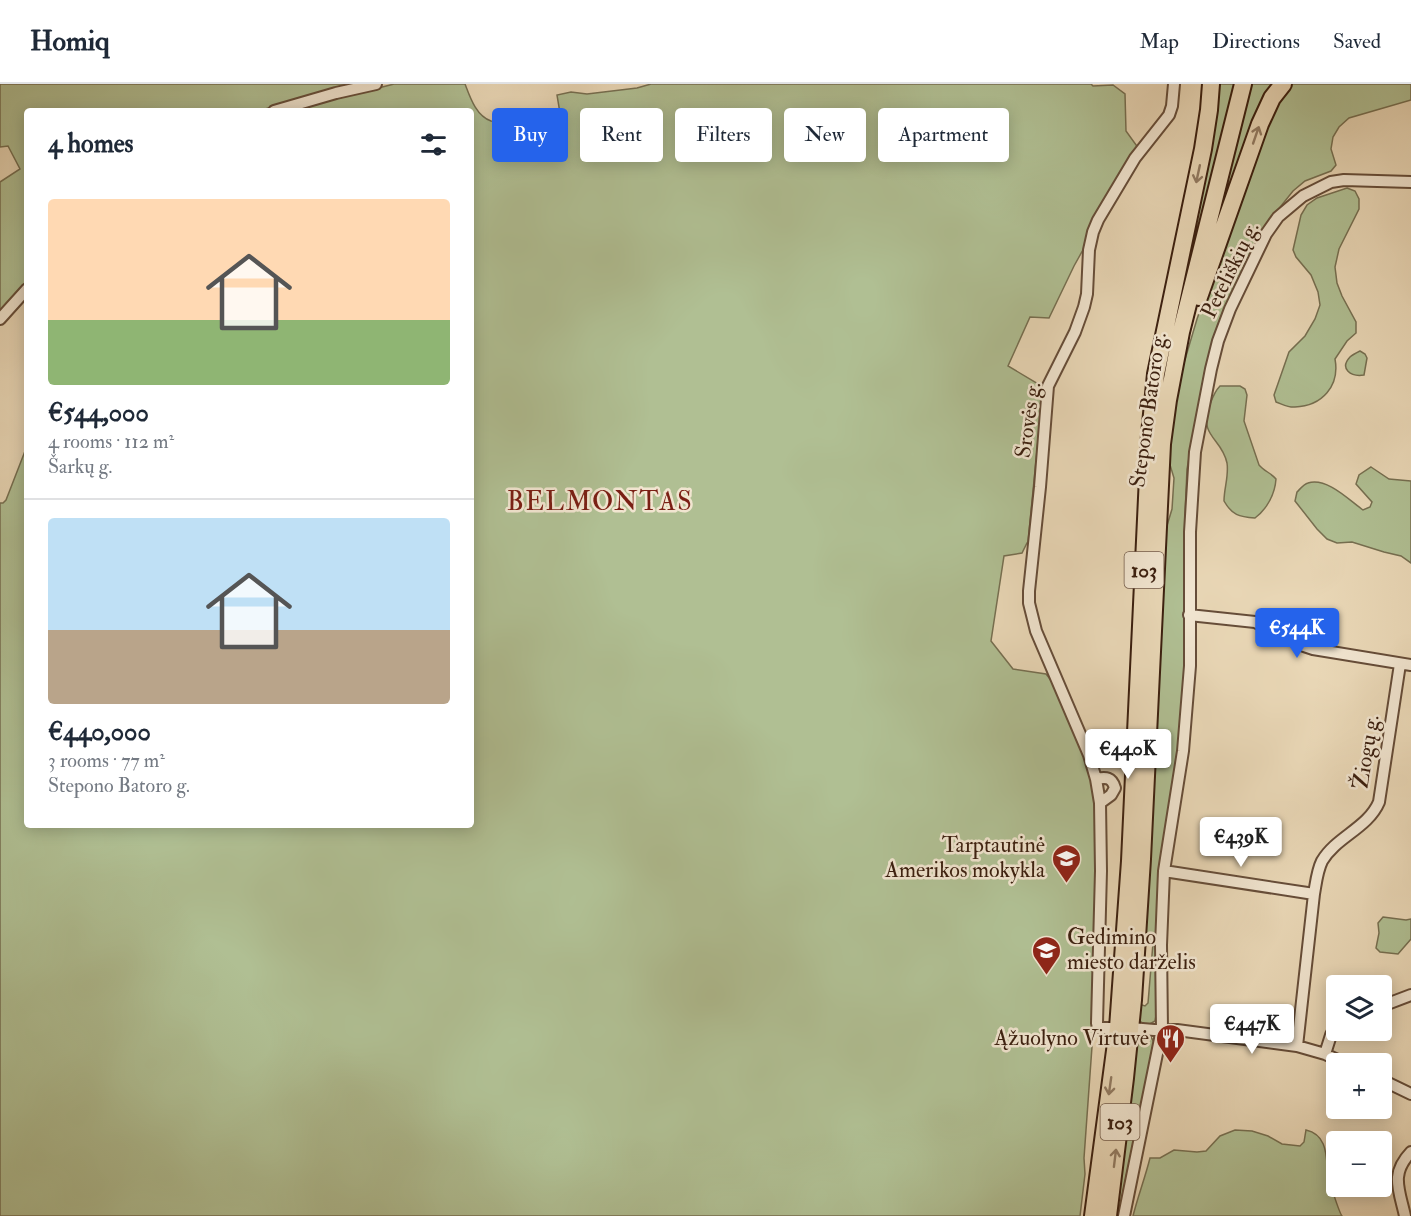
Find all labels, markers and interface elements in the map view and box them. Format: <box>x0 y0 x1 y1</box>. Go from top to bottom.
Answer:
text: Homiq <box>30 24 110 59</box>
text: Map <box>1139 28 1179 55</box>
text: Directions <box>1212 28 1300 55</box>
text: Saved <box>1333 28 1381 55</box>
chip: Buy <box>492 108 568 162</box>
chip: Rent <box>580 108 663 162</box>
chip: Filters <box>675 108 772 162</box>
chip: New <box>784 108 866 162</box>
chip: Apartment <box>878 108 1009 162</box>
one-way arrow <box>1251 126 1262 145</box>
text: 4 homes <box>48 128 134 160</box>
icon: filters <box>417 128 450 161</box>
one-way arrow <box>1191 164 1203 183</box>
street label: Peteliškių g. <box>1195 217 1265 323</box>
icon: home <box>195 238 303 346</box>
street label: Stepono Batoro g. <box>1123 331 1174 489</box>
street label: Srovės g. <box>1009 380 1047 460</box>
text: €544,000 <box>48 397 149 429</box>
text: 4 rooms · 112 m² <box>48 429 174 454</box>
text: Šarkų g. <box>48 454 112 479</box>
district label: BELMONTAS <box>507 486 693 518</box>
road number: 103 <box>1124 552 1164 588</box>
icon: home <box>195 557 303 665</box>
pin: €544K <box>1255 608 1339 659</box>
text: €544K <box>1269 615 1325 640</box>
street label: Žiogų g. <box>1345 713 1386 791</box>
text: €440,000 <box>48 716 151 748</box>
pin: €440K <box>1086 729 1170 780</box>
text: €440K <box>1099 736 1157 761</box>
text: 3 rooms · 77 m² <box>48 748 165 773</box>
text: Stepono Batoro g. <box>48 773 190 798</box>
pin: €439K <box>1199 817 1283 868</box>
text: €439K <box>1214 824 1268 849</box>
place label: Tarptautinė Amerikos mokykla <box>884 831 1046 884</box>
school or university icon: Tarptautinė Amerikos mokykla <box>1050 842 1082 884</box>
place label: Gedimino miesto darželis <box>1067 923 1196 976</box>
school or university icon: Gedimino miesto darželis <box>1030 934 1062 976</box>
map controls <box>1326 975 1392 1197</box>
button: layers <box>1326 975 1392 1041</box>
pin: €447K <box>1210 1004 1294 1055</box>
text: €447K <box>1224 1011 1280 1036</box>
restaurant icon: Ąžuolyno Virtuvė <box>1154 1022 1186 1064</box>
place label: Ąžuolyno Virtuvė <box>993 1024 1149 1052</box>
button: + <box>1326 1053 1392 1119</box>
one-way arrow <box>1105 1076 1116 1095</box>
road number: 103 <box>1100 1104 1140 1140</box>
button: − <box>1326 1131 1392 1197</box>
one-way arrow <box>1110 1149 1121 1168</box>

